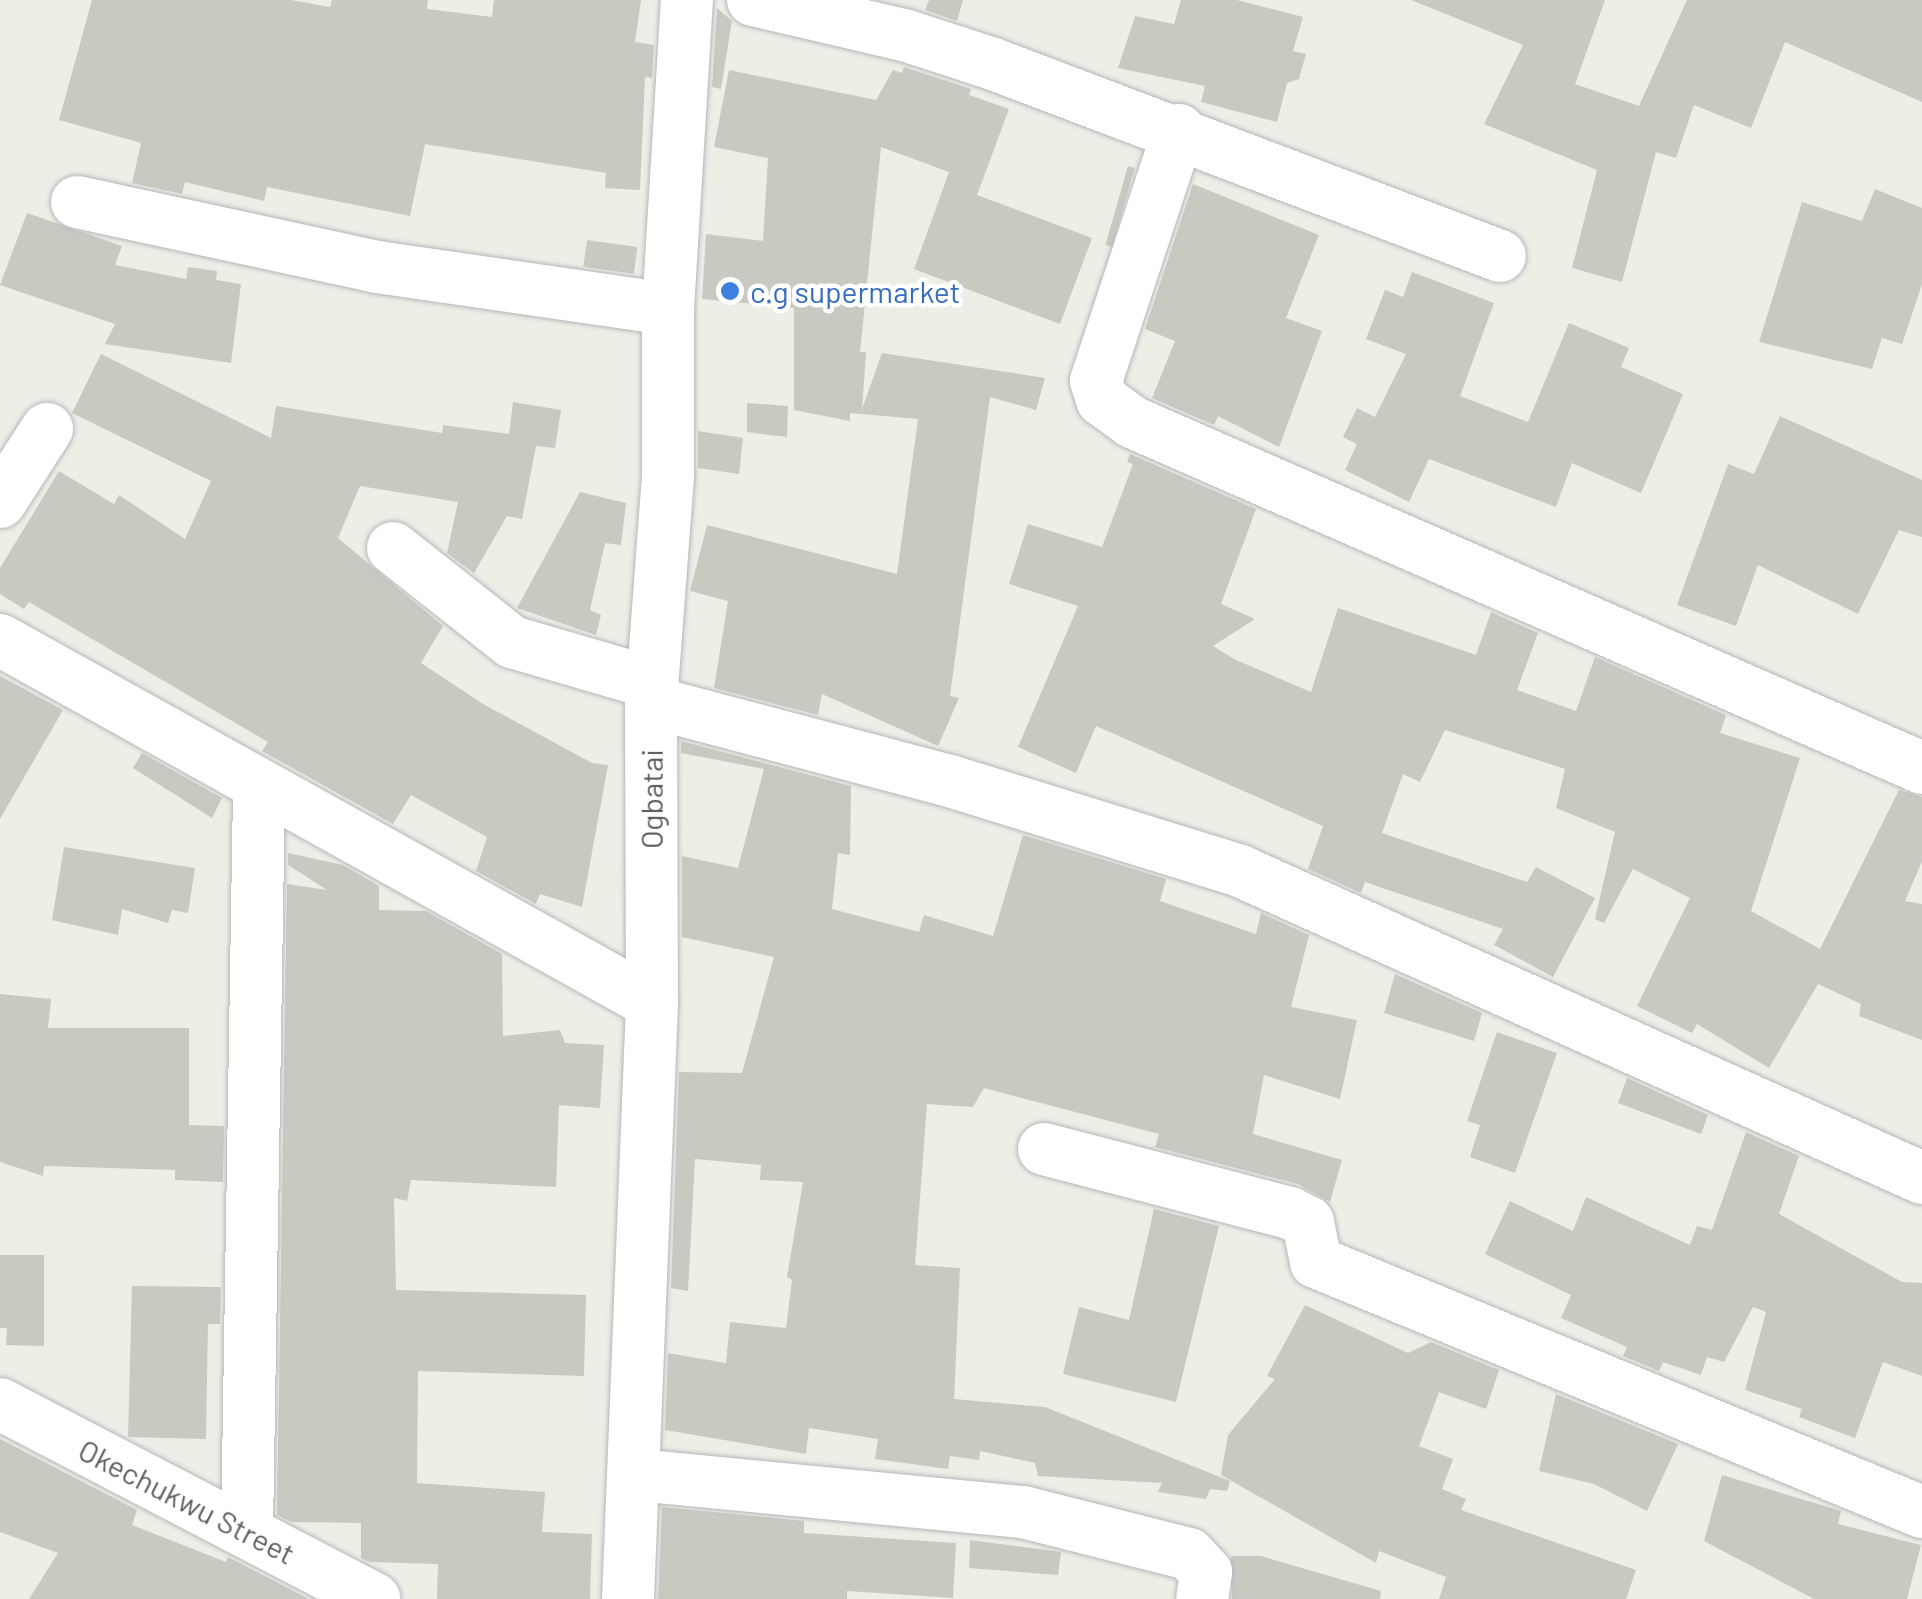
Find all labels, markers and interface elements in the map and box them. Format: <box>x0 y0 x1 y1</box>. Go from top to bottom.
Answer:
place label: c.g supermarket <box>750 273 961 309</box>
marker: c.g supermarket <box>719 280 741 302</box>
street label: Ogbatai <box>633 749 669 849</box>
street label: Okechukwu Street <box>73 1431 301 1571</box>

